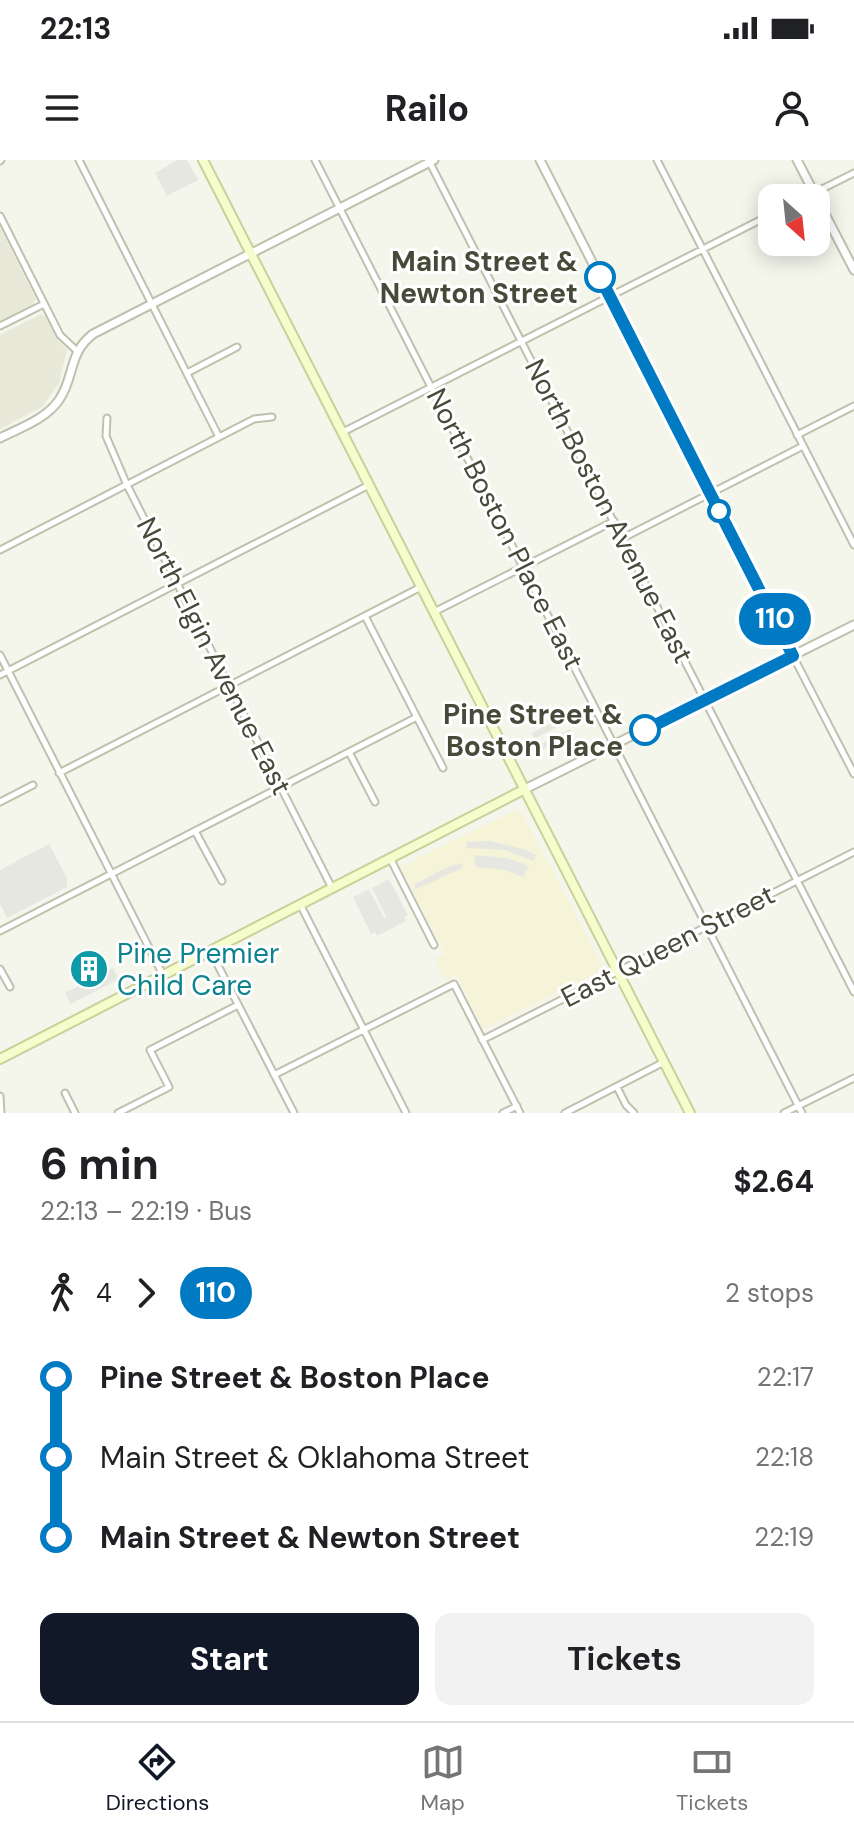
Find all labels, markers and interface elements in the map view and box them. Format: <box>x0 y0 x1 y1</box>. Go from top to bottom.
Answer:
text: 22:13 <box>40 9 111 48</box>
text: Railo <box>385 85 469 132</box>
icon: menu <box>40 86 84 130</box>
icon: person <box>770 86 814 130</box>
north arrow <box>758 184 830 256</box>
map controls <box>758 184 830 256</box>
place label: Main Street & Newton Street <box>380 243 578 312</box>
marker: Main Street & Newton Street <box>585 262 615 292</box>
street label: North Boston Avenue East <box>516 353 702 669</box>
street label: North Boston Place East <box>418 382 592 676</box>
unlabelled marker <box>708 500 730 522</box>
street label: North Elgin Avenue East <box>128 511 300 801</box>
line badge: 110 <box>729 593 821 645</box>
text: 110 <box>755 600 795 637</box>
place label: Pine Street & Boston Place <box>443 696 623 765</box>
marker: Pine Street & Boston Place <box>630 715 660 745</box>
street label: East Queen Street <box>555 876 781 1016</box>
place label: Pine Premier Child Care <box>117 935 279 1004</box>
building icon: Pine Premier Child Care <box>68 948 110 990</box>
text: 6 min <box>40 1135 159 1193</box>
text: $2.64 <box>733 1162 814 1201</box>
text: 22:13 – 22:19 · Bus <box>40 1194 252 1228</box>
icon: walk <box>40 1271 84 1315</box>
icon: forward <box>124 1271 168 1315</box>
text: 110 <box>196 1274 236 1311</box>
text: 4 <box>96 1276 112 1310</box>
text: 2 stops <box>725 1276 814 1310</box>
text: Pine Street & Boston Place <box>100 1358 490 1397</box>
text: 22:17 <box>757 1360 814 1394</box>
text: Main Street & Oklahoma Street <box>100 1438 529 1477</box>
text: 22:18 <box>755 1440 814 1474</box>
text: Main Street & Newton Street <box>100 1518 520 1557</box>
text: 22:19 <box>754 1520 814 1554</box>
button: Start <box>40 1613 419 1705</box>
button: Tickets <box>435 1613 814 1705</box>
tab: Directions <box>106 1740 209 1817</box>
tab: Map <box>420 1740 465 1817</box>
tab: Tickets <box>676 1740 748 1817</box>

